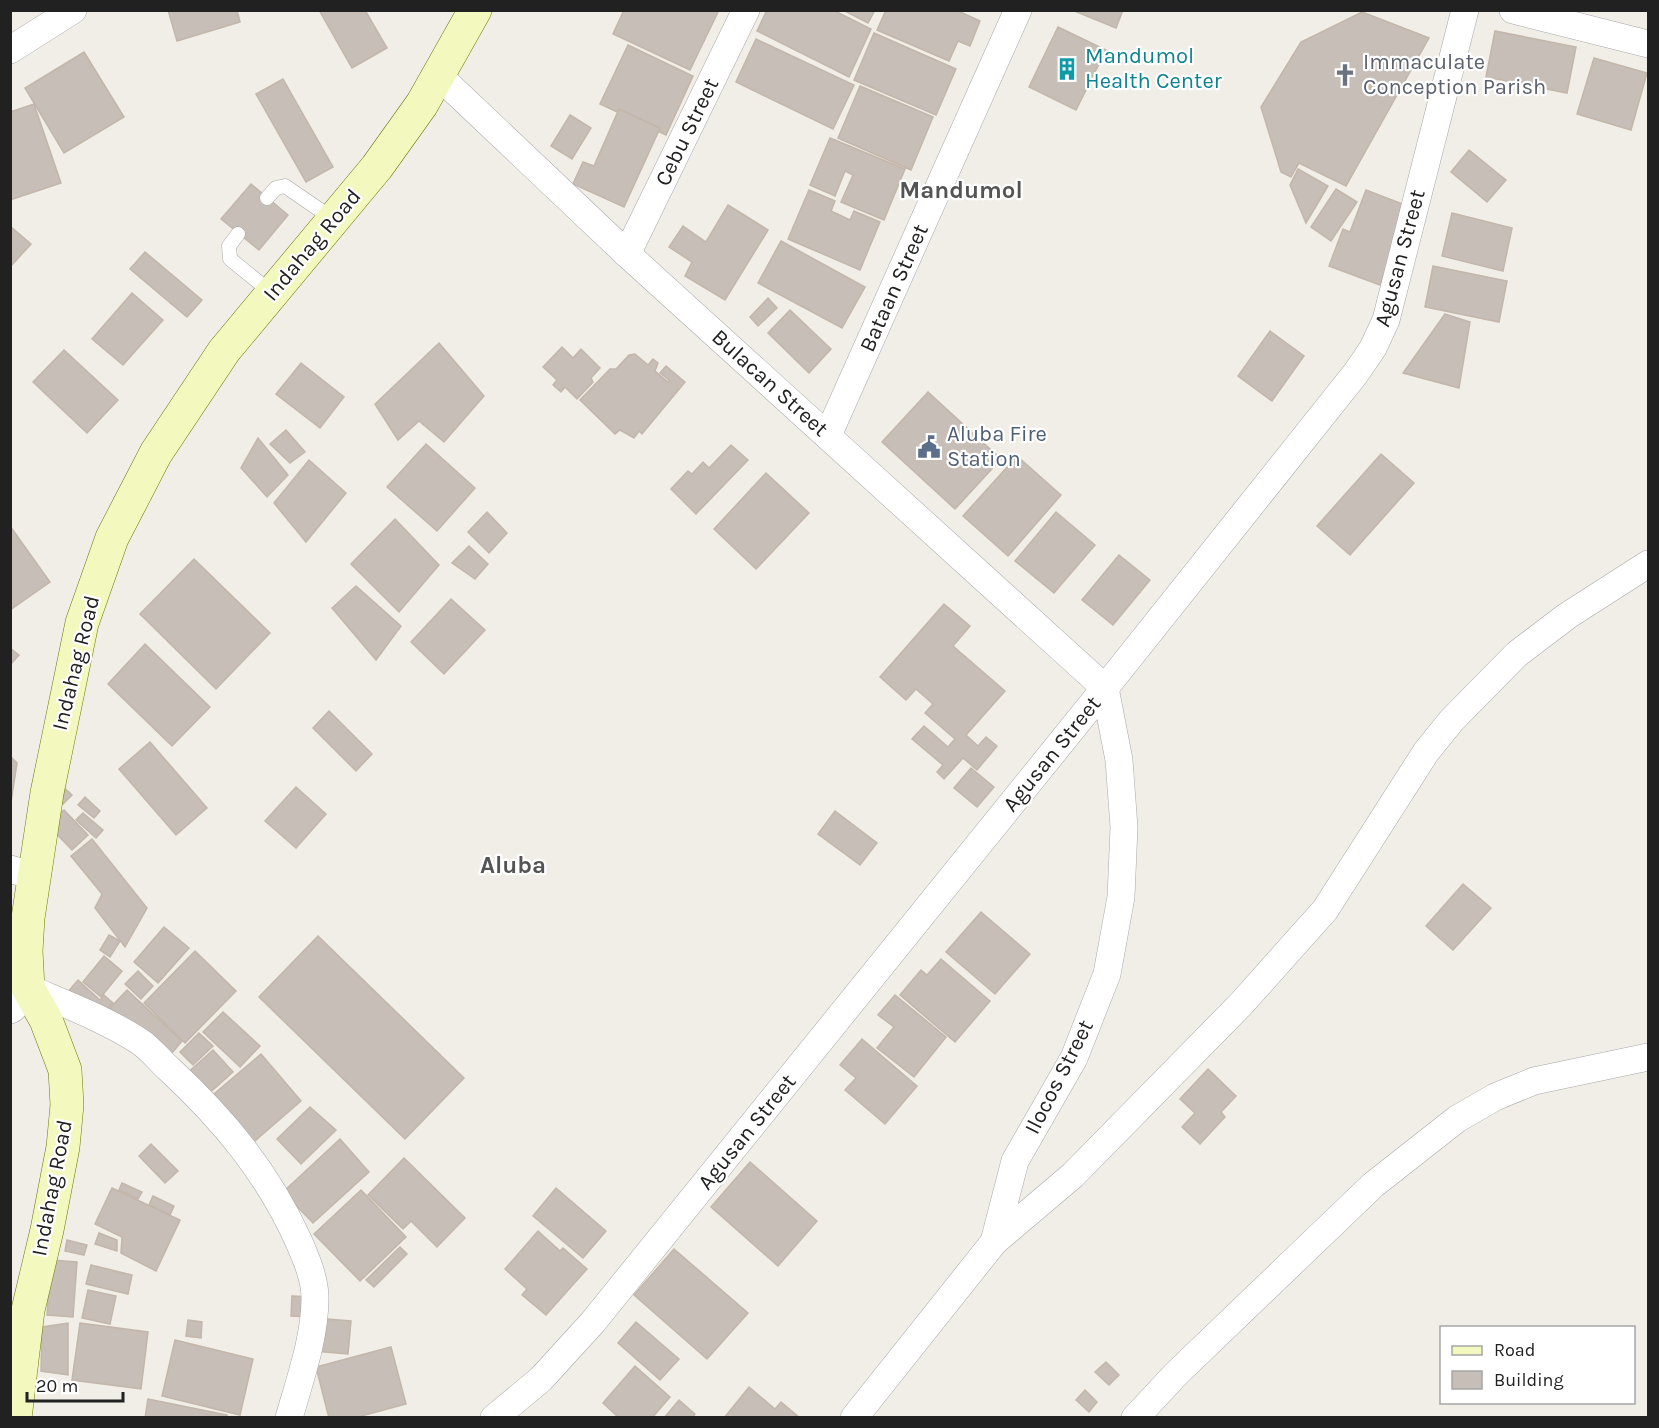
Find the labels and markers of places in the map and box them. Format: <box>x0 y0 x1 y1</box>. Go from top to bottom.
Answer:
place label: Mandumol Health Center <box>1085 43 1222 94</box>
place label: Immaculate Conception Parish <box>1363 49 1546 100</box>
building icon: Mandumol Health Center <box>1054 56 1080 82</box>
church icon: Immaculate Conception Parish <box>1332 62 1358 88</box>
place label: Aluba Fire Station <box>947 421 1047 472</box>
public building icon: Aluba Fire Station <box>916 434 942 460</box>

